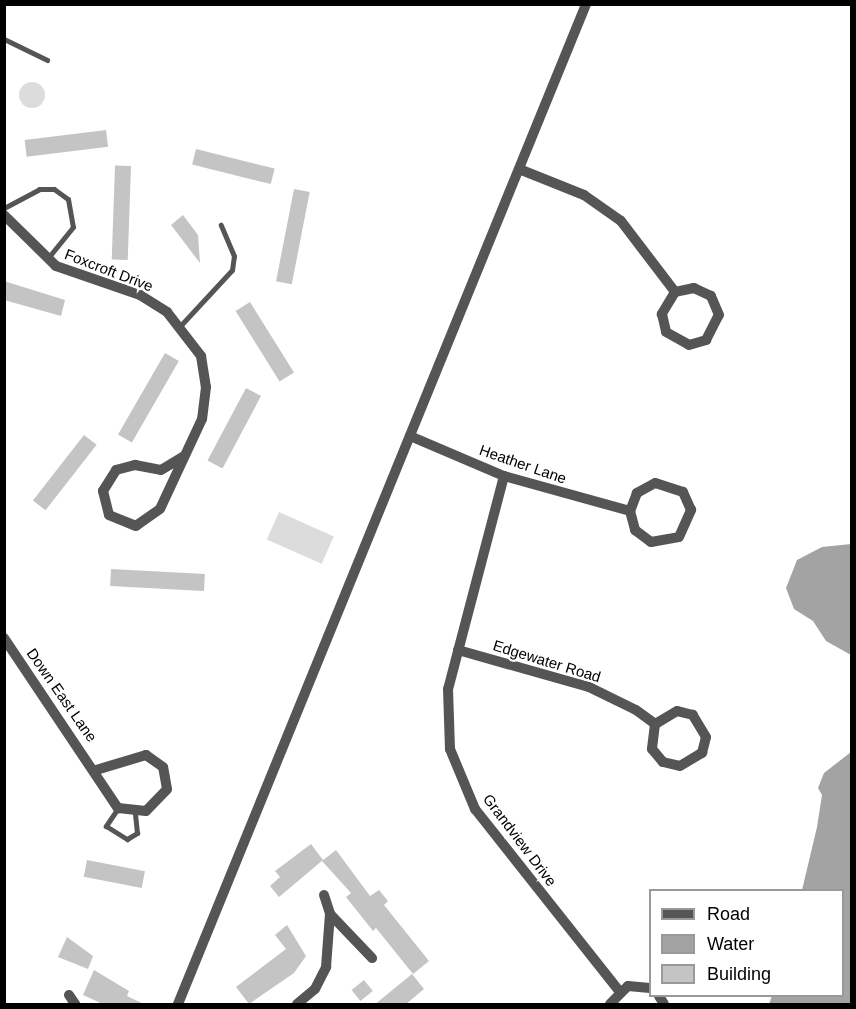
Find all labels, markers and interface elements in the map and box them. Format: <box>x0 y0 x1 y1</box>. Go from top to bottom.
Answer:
street label: Foxcroft Drive <box>62 245 156 295</box>
street label: Heather Lane <box>477 441 569 487</box>
street label: Edgewater Road <box>491 636 603 686</box>
street label: Down East Lane <box>23 645 101 745</box>
street label: Grandview Drive <box>479 790 561 890</box>
legend <box>649 889 844 997</box>
text: Road <box>707 904 750 924</box>
text: Water <box>707 934 754 954</box>
text: Building <box>707 964 771 984</box>

